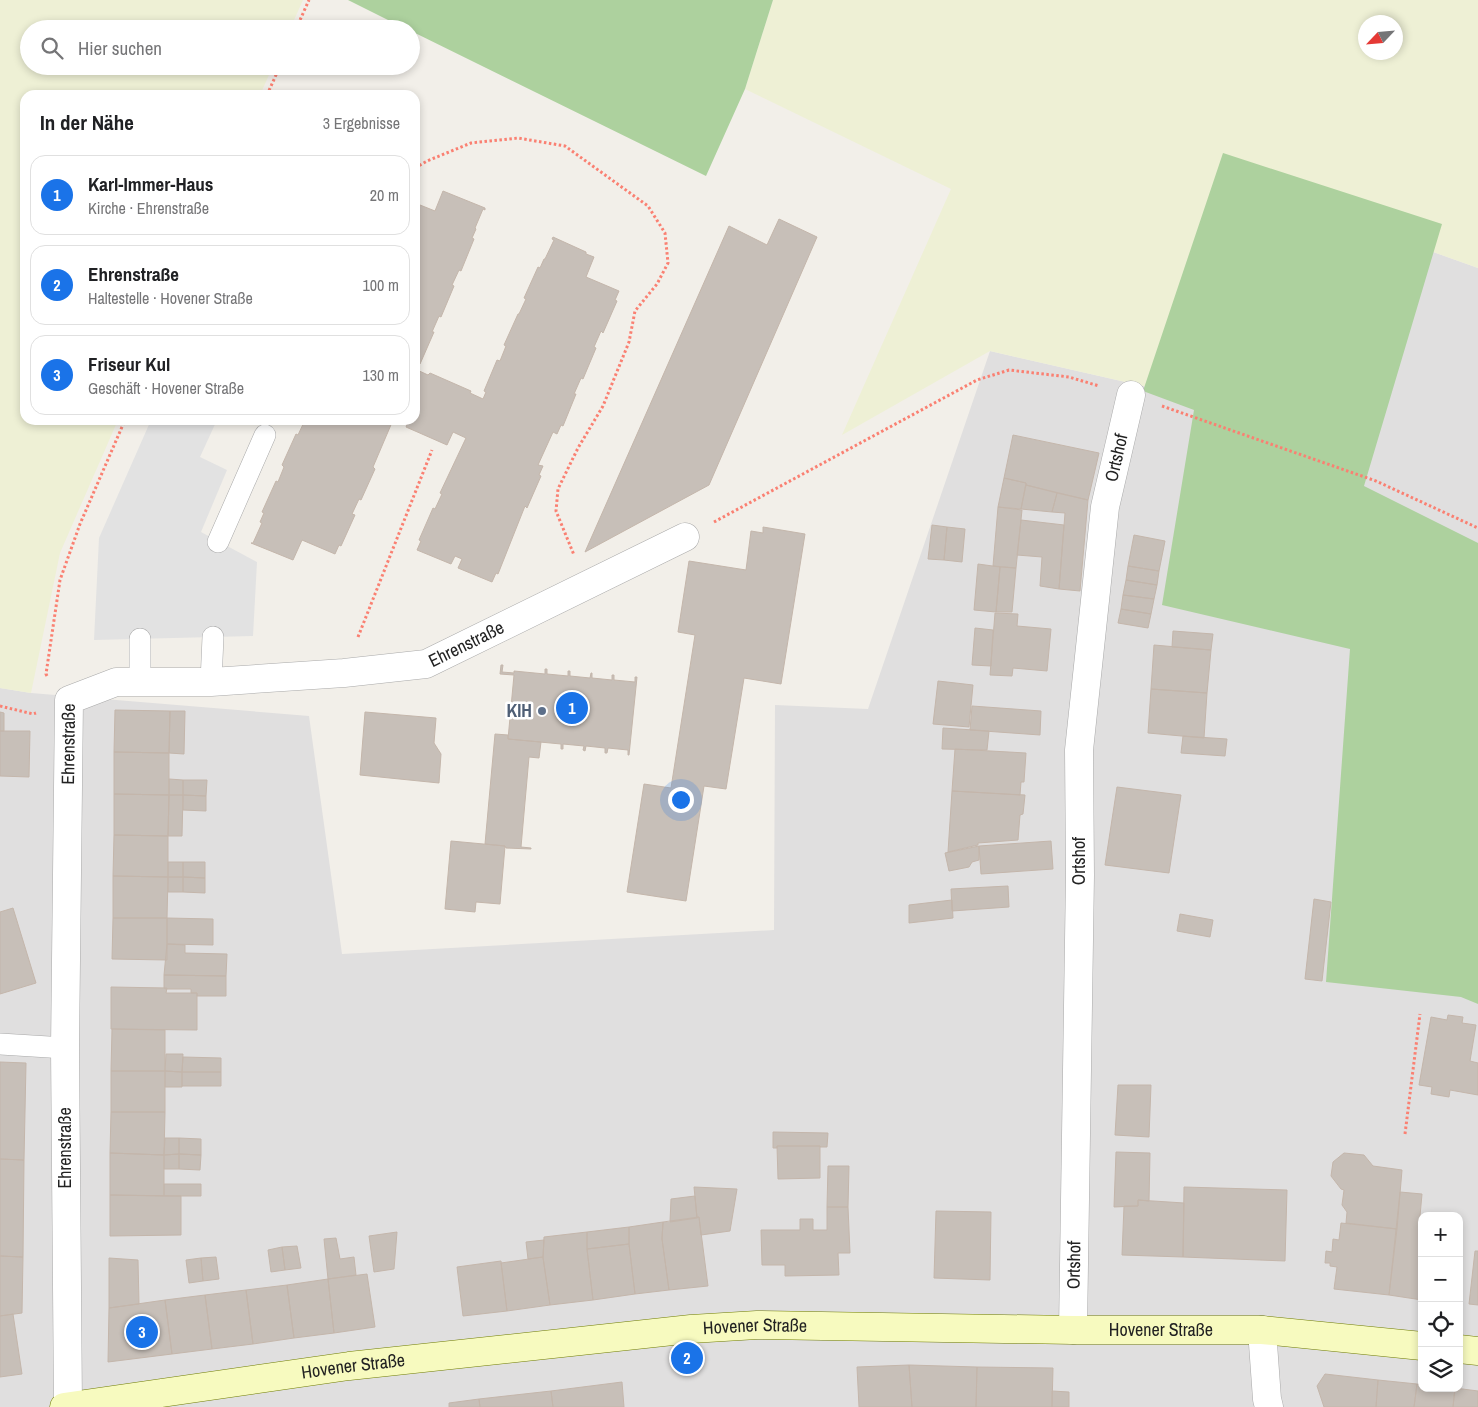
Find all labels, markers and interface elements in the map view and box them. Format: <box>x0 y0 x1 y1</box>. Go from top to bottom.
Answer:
north arrow <box>1358 15 1403 60</box>
search box <box>20 20 420 75</box>
icon: search <box>38 34 66 62</box>
text: Hier suchen <box>78 35 162 61</box>
text: In der Nähe <box>40 108 134 137</box>
text: 3 Ergebnisse <box>323 112 400 134</box>
text: Karl-Immer-Haus <box>88 171 214 197</box>
text: 1 <box>53 184 61 206</box>
text: 20 m <box>370 184 399 206</box>
text: Kirche · Ehrenstraße <box>88 197 209 219</box>
text: Ehrenstraße <box>88 261 179 287</box>
text: 2 <box>53 274 61 296</box>
text: 100 m <box>363 274 399 296</box>
text: Haltestelle · Hovener Straße <box>88 287 253 309</box>
text: Friseur Kul <box>88 351 170 377</box>
text: 3 <box>53 364 61 386</box>
text: 130 m <box>363 364 399 386</box>
text: Geschäft · Hovener Straße <box>88 377 244 399</box>
street label: Ortshof <box>1098 430 1134 484</box>
street label: Ehrenstraße <box>424 615 508 673</box>
pin: 1 <box>556 689 588 727</box>
place label: KIH <box>507 698 532 723</box>
street label: Ehrenstraße <box>55 703 81 785</box>
marker: KIH <box>536 705 548 717</box>
your location <box>668 787 694 813</box>
street label: Ortshof <box>1066 836 1091 885</box>
street label: Ehrenstraße <box>52 1107 77 1189</box>
map controls <box>1418 1212 1463 1392</box>
button: + <box>1418 1212 1463 1257</box>
street label: Ortshof <box>1061 1240 1086 1289</box>
button: − <box>1418 1257 1463 1302</box>
button: locate <box>1418 1302 1463 1347</box>
street label: Hovener Straße <box>702 1312 807 1340</box>
pin: 3 <box>126 1313 158 1351</box>
street label: Hovener Straße <box>1109 1317 1213 1342</box>
pin: 2 <box>671 1339 703 1377</box>
street label: Hovener Straße <box>300 1347 406 1385</box>
button: layers <box>1418 1347 1463 1392</box>

